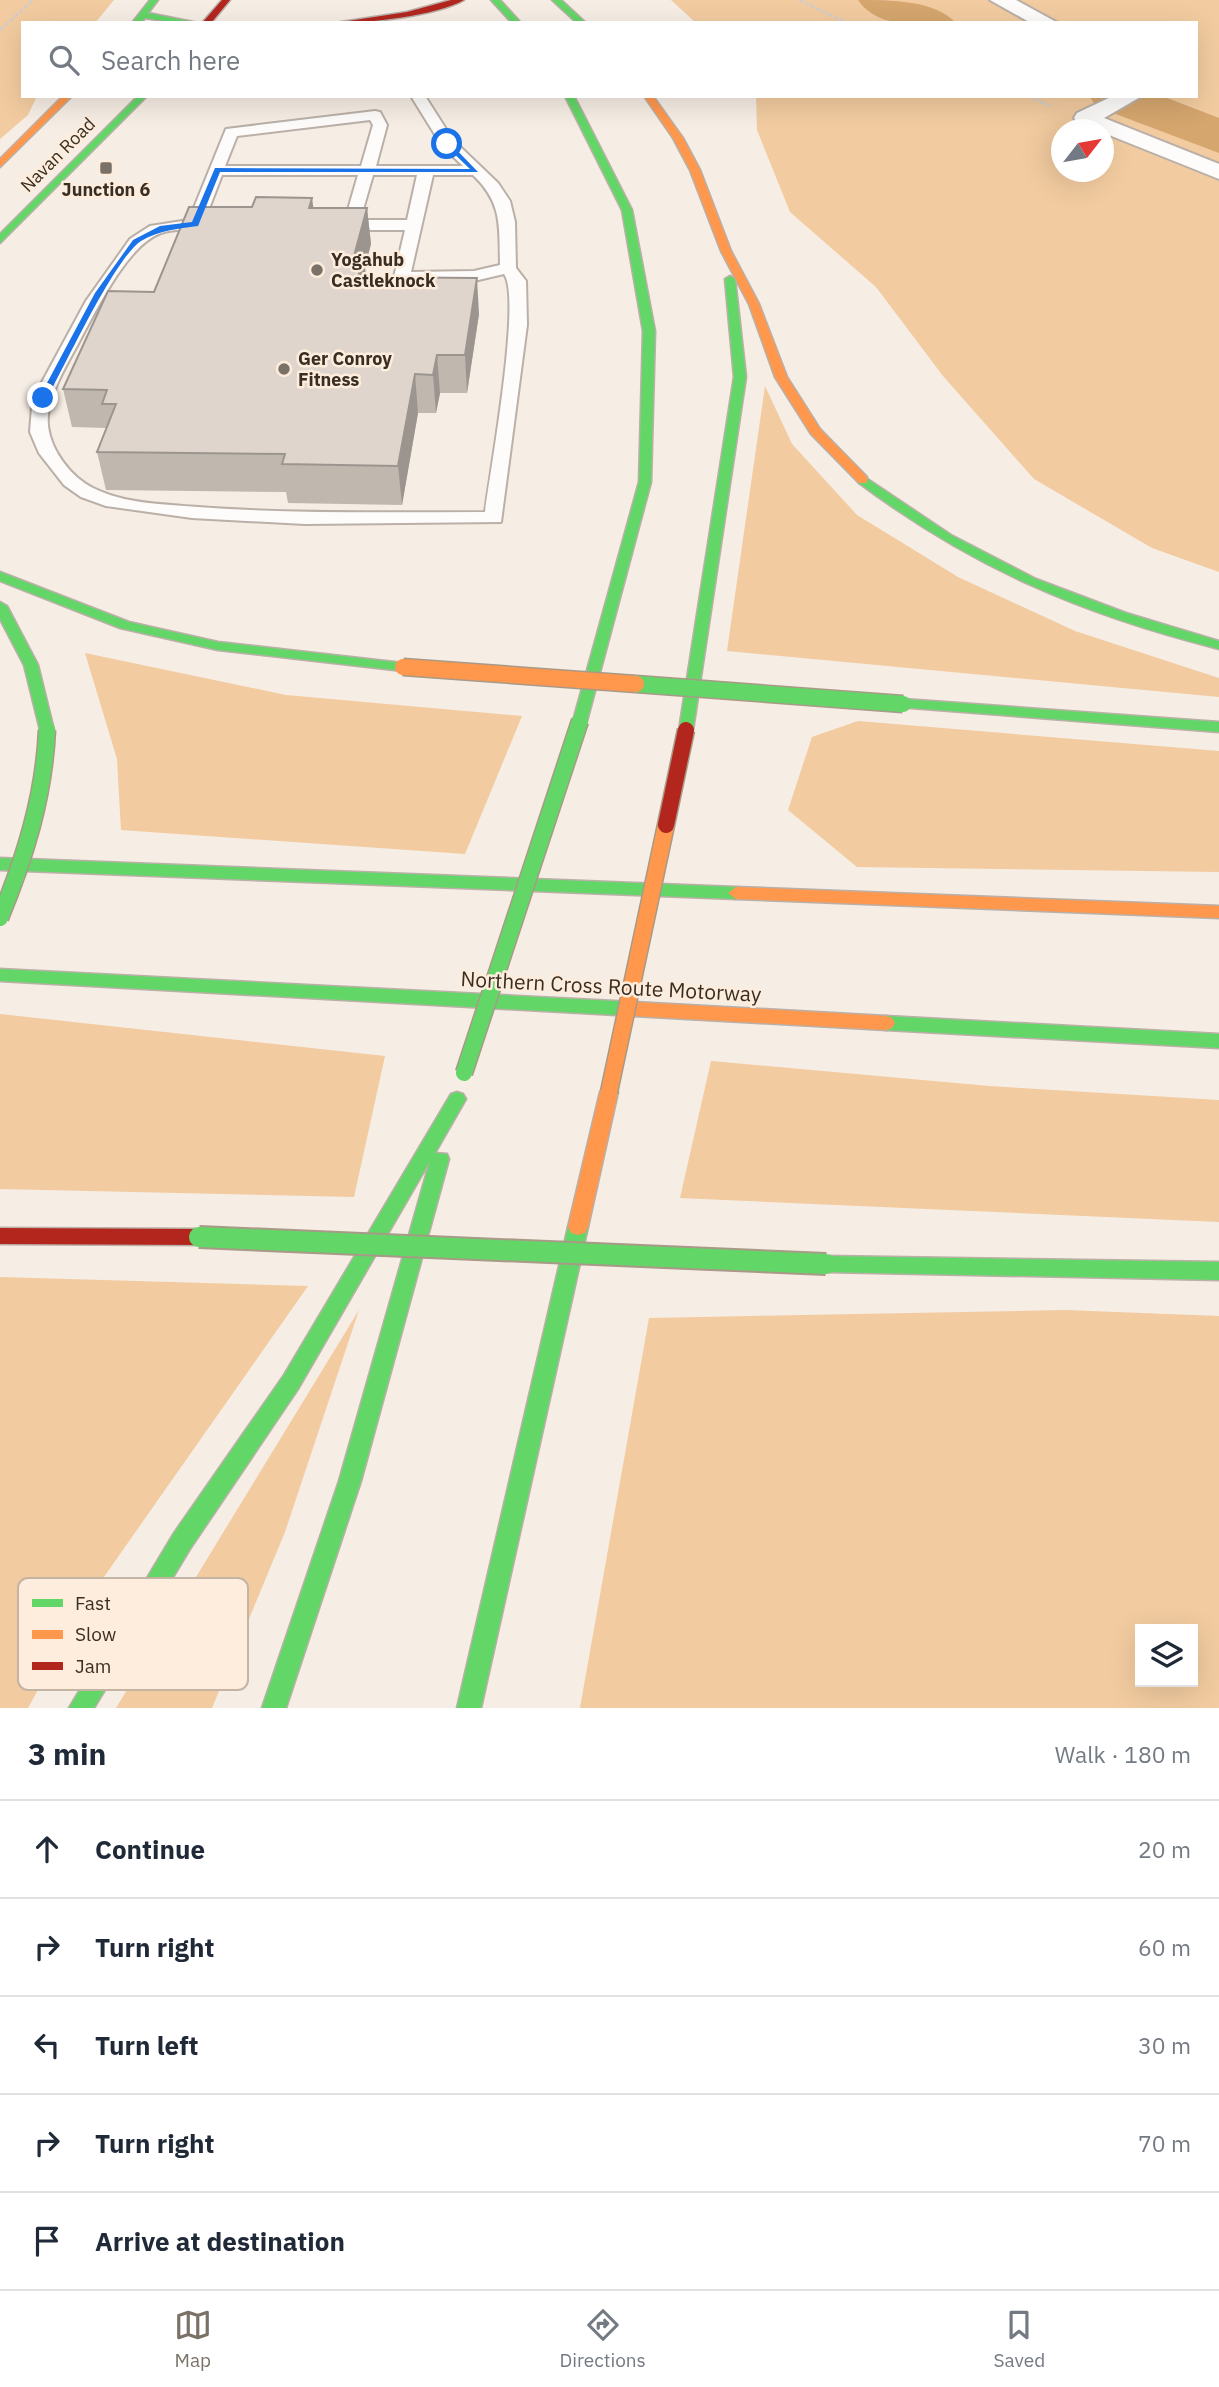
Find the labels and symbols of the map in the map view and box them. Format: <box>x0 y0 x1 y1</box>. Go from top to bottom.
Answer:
street label: Navan Road <box>15 112 100 197</box>
north arrow <box>1051 119 1114 182</box>
route start <box>431 128 462 159</box>
marker: Junction 6 <box>98 160 114 176</box>
place label: Junction 6 <box>62 178 151 201</box>
place label: Yogahub Castleknock <box>331 248 436 292</box>
marker: Yogahub Castleknock <box>309 262 325 278</box>
place label: Ger Conroy Fitness <box>298 347 392 391</box>
marker: Ger Conroy Fitness <box>276 361 292 377</box>
route end <box>27 382 58 413</box>
street label: Northern Cross Route Motorway <box>460 964 763 1008</box>
legend <box>18 1578 248 1690</box>
text: Fast <box>75 1591 111 1615</box>
text: Slow <box>75 1622 116 1646</box>
text: Jam <box>75 1654 111 1678</box>

